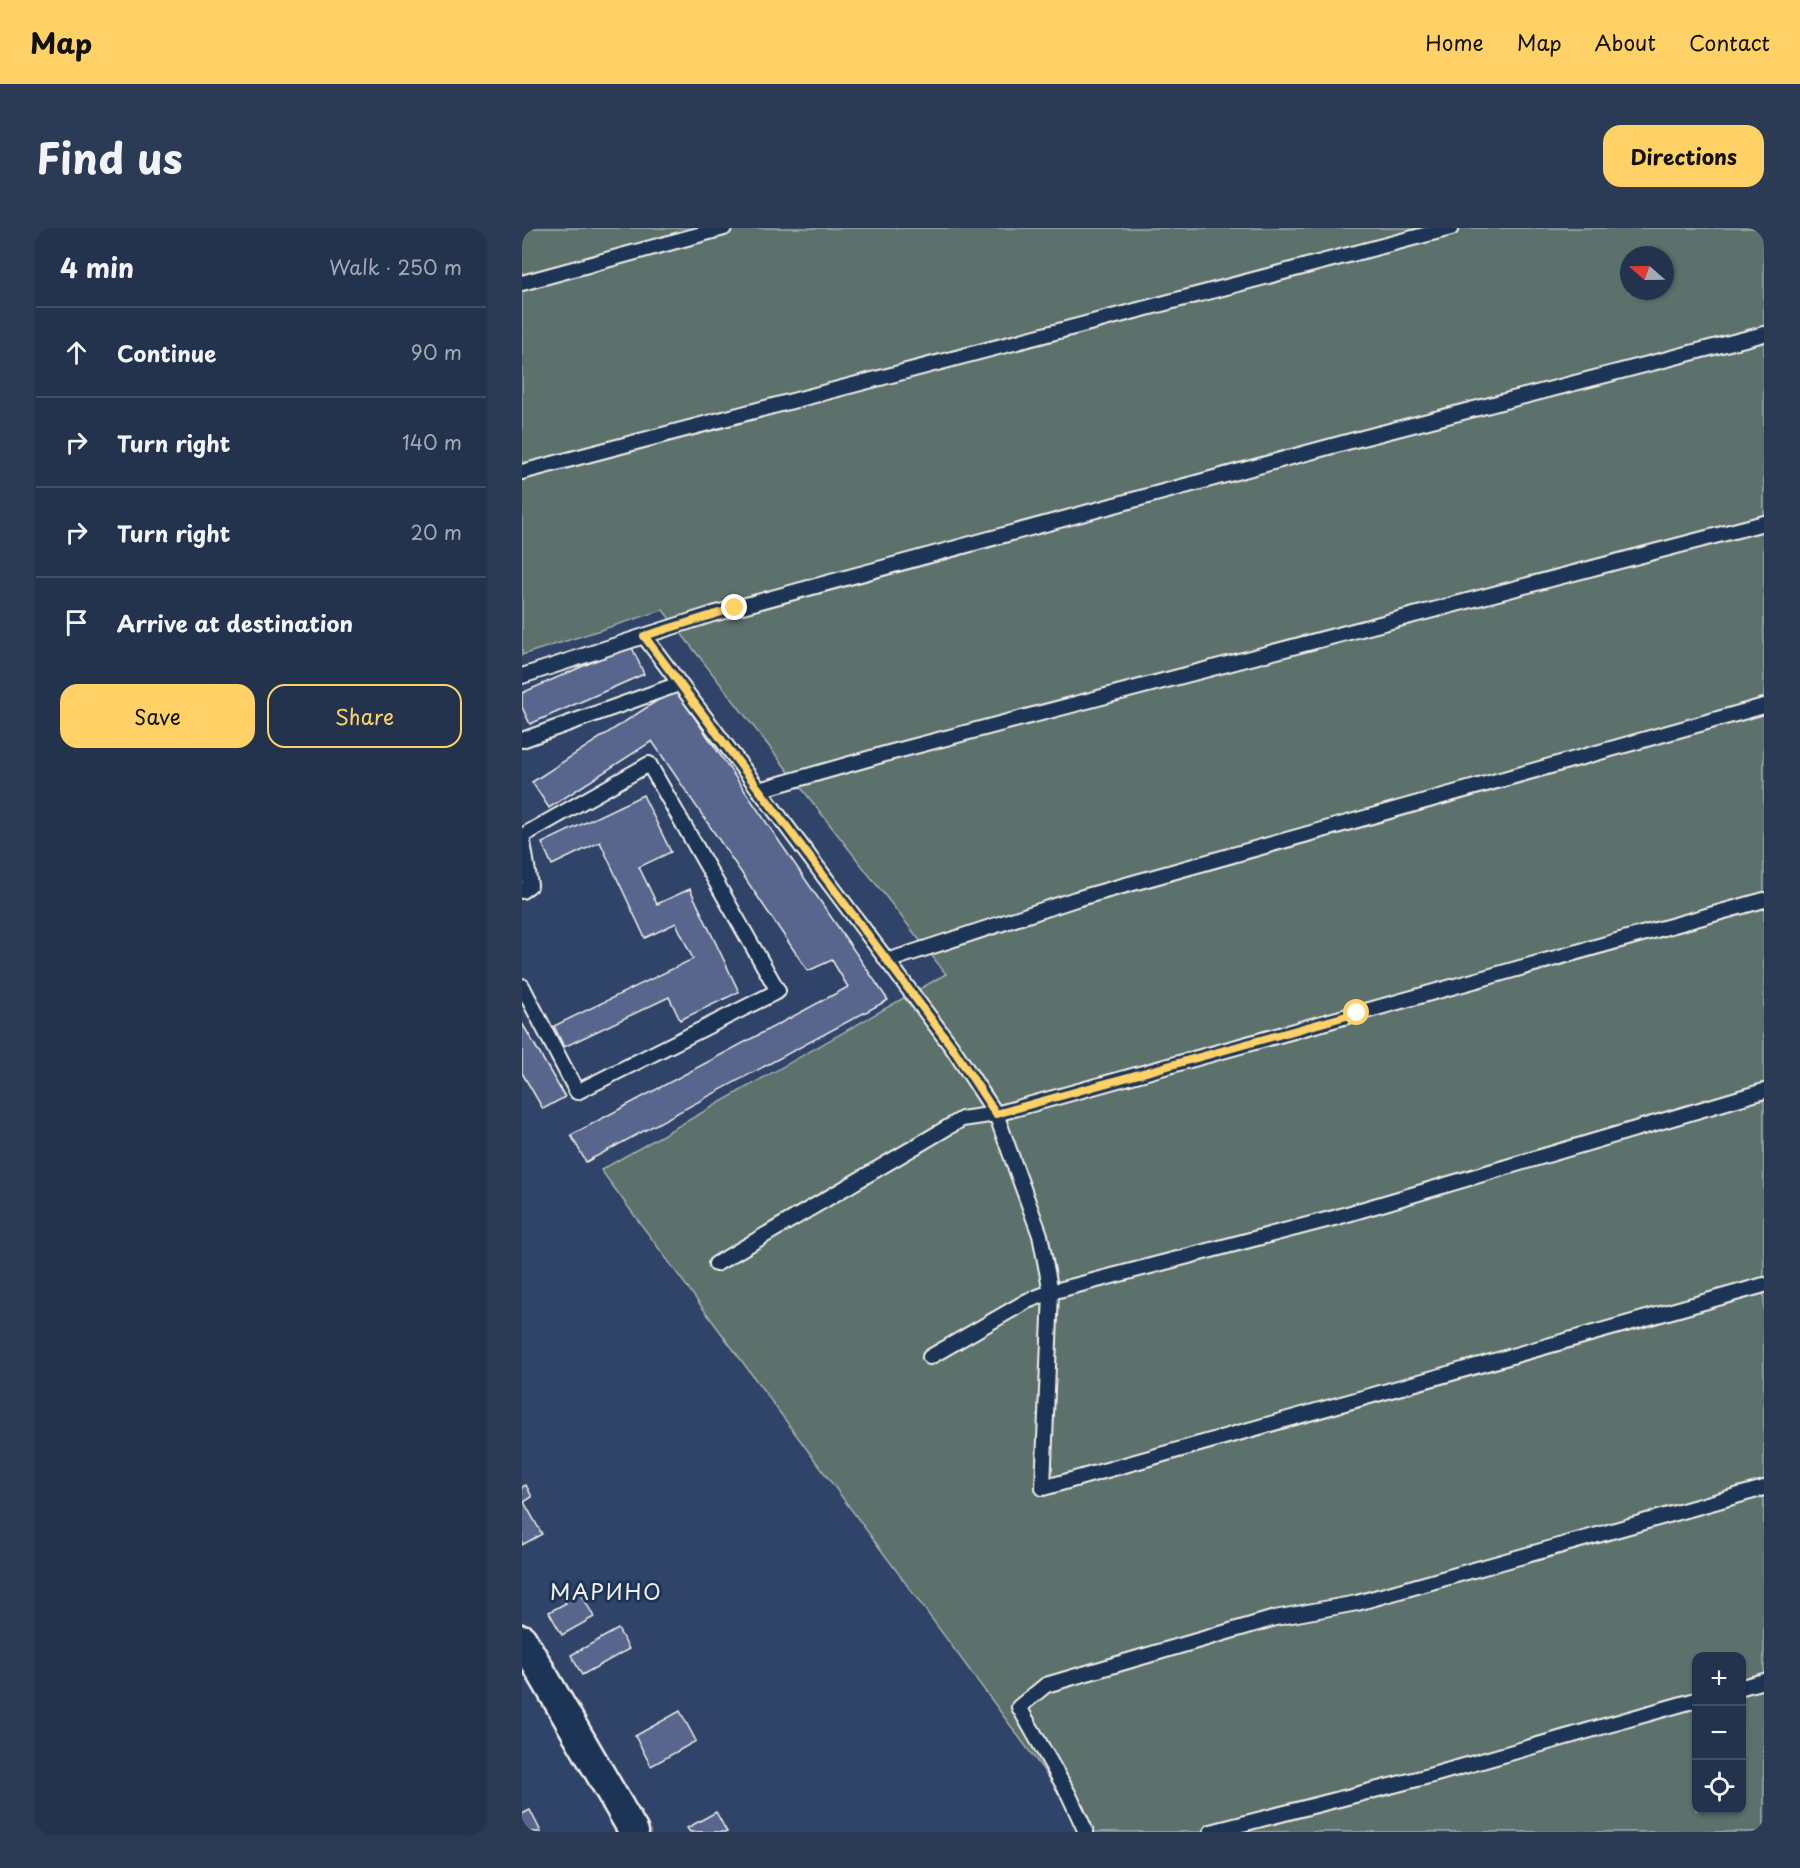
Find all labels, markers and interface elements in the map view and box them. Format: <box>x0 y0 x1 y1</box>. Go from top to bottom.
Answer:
text: Map <box>30 21 92 64</box>
text: Home <box>1425 26 1484 58</box>
text: Map <box>1517 26 1562 58</box>
text: About <box>1595 26 1656 58</box>
text: Contact <box>1689 26 1770 58</box>
text: Find us <box>36 125 183 188</box>
button: Directions <box>1603 125 1764 187</box>
north arrow <box>1620 246 1674 300</box>
text: 4 min <box>60 248 134 287</box>
text: Walk · 250 m <box>329 252 462 282</box>
icon: ahead <box>60 336 93 369</box>
text: Continue <box>117 336 216 369</box>
text: 90 m <box>411 337 462 367</box>
icon: right <box>60 426 93 459</box>
text: Turn right <box>117 426 230 459</box>
text: 140 m <box>402 427 462 457</box>
icon: right <box>60 516 93 549</box>
text: Turn right <box>117 516 230 549</box>
text: 20 m <box>410 517 462 547</box>
route end <box>721 594 747 620</box>
icon: arrive <box>60 606 93 639</box>
text: Arrive at destination <box>117 606 353 639</box>
button: Save <box>60 684 255 748</box>
button: Share <box>267 684 462 748</box>
route start <box>1343 999 1369 1025</box>
district label: МАРИНО <box>550 1574 662 1607</box>
map controls <box>1692 1652 1746 1814</box>
button: + <box>1692 1652 1746 1706</box>
button: − <box>1692 1706 1746 1760</box>
button: locate <box>1692 1760 1746 1814</box>

